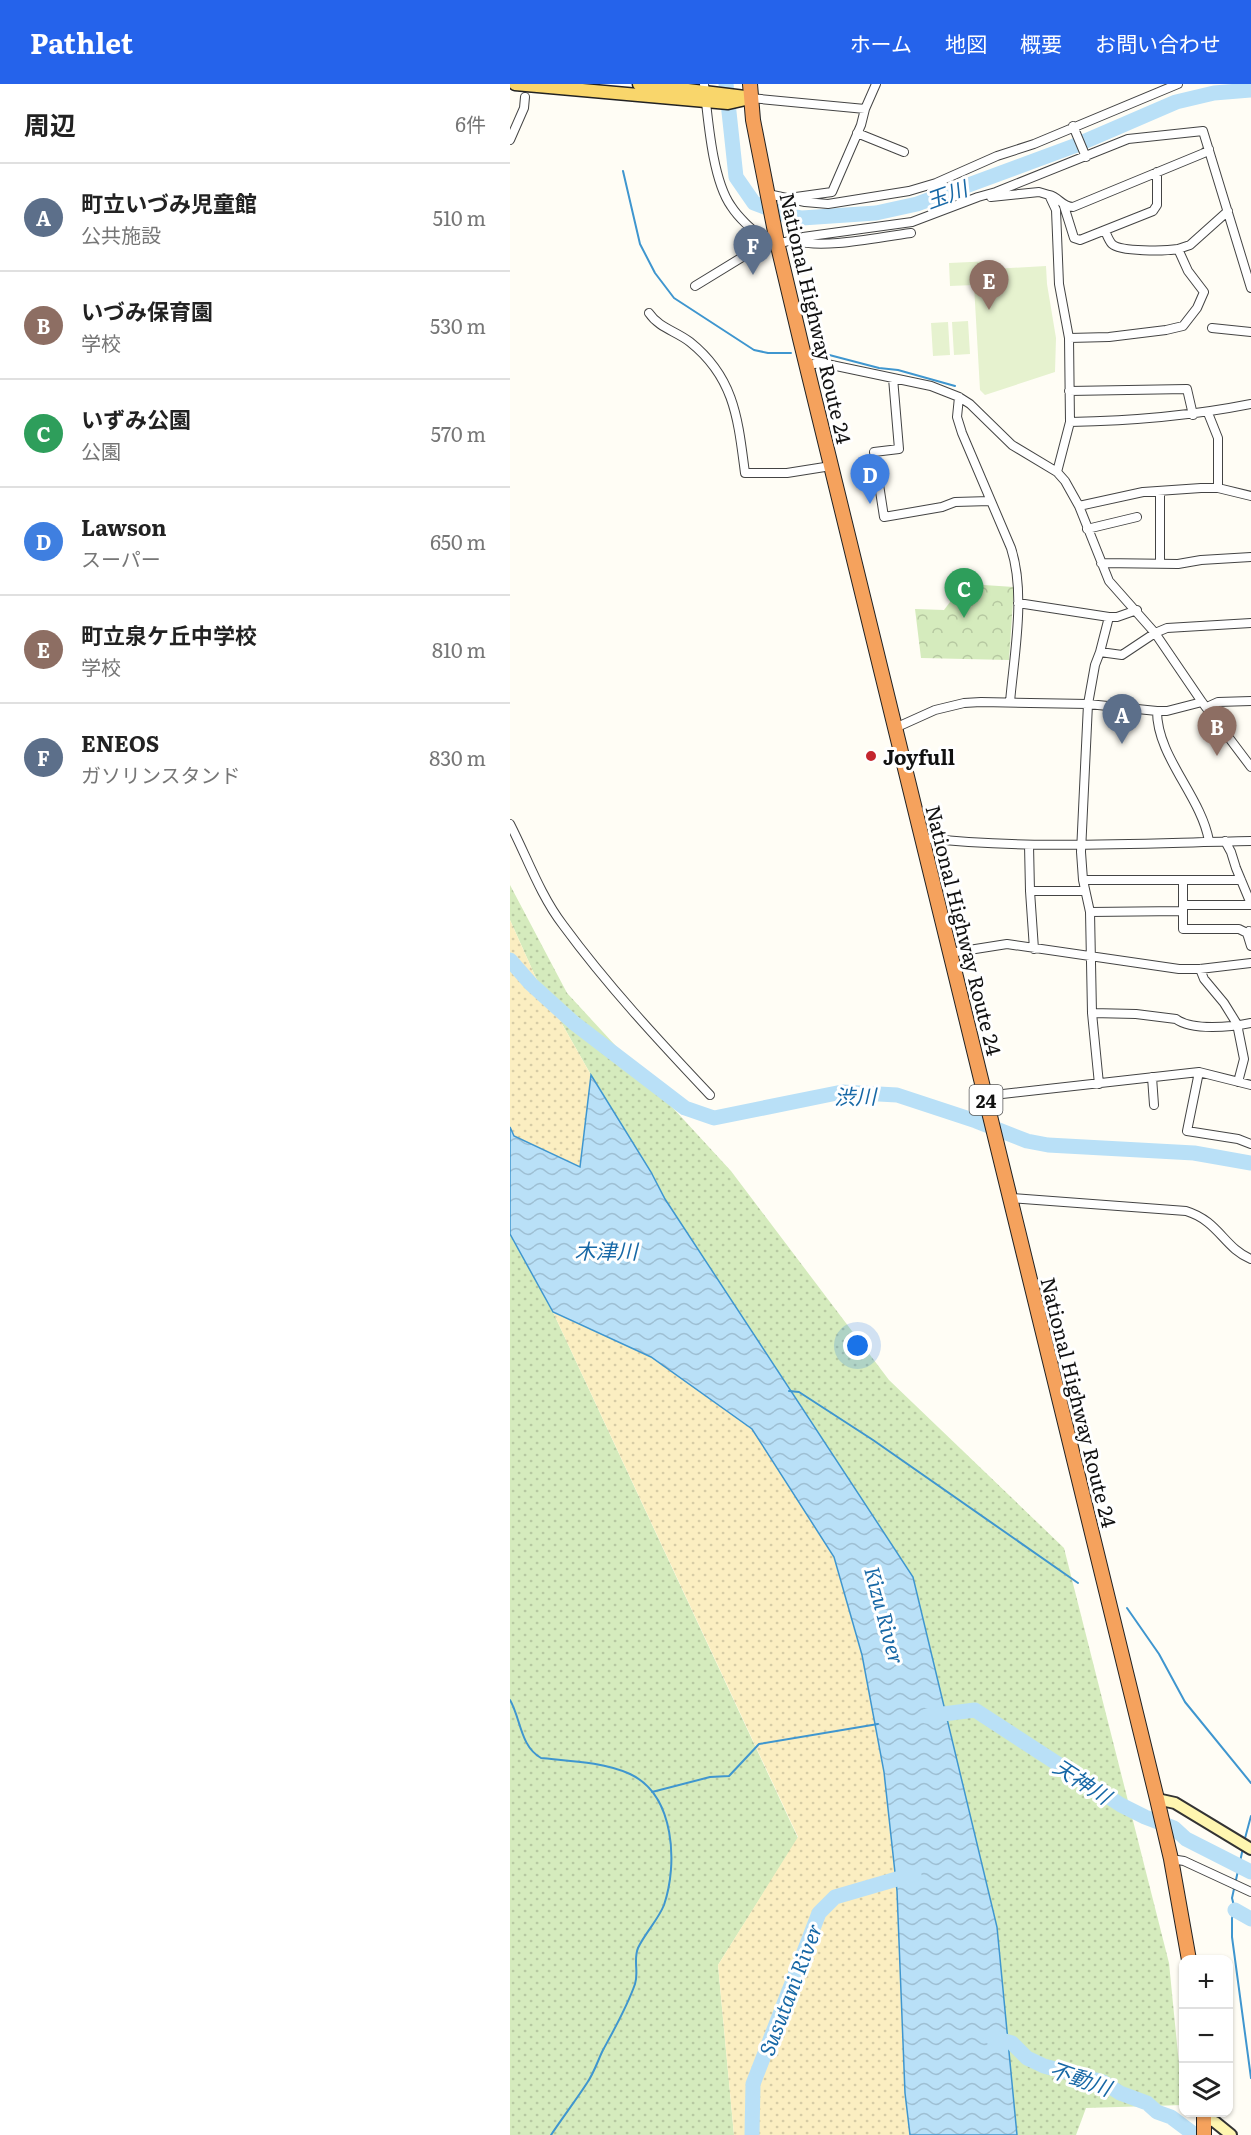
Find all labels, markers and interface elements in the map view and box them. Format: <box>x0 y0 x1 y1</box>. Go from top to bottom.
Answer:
text: Pathlet <box>30 21 133 63</box>
text: ホーム <box>850 27 912 58</box>
text: 地図 <box>945 27 987 58</box>
text: 概要 <box>1020 27 1062 58</box>
text: お問い合わせ <box>1095 27 1221 58</box>
text: 周辺 <box>24 104 76 143</box>
text: 6件 <box>455 108 486 138</box>
water label: 玉川 <box>921 171 973 215</box>
text: 町立いづみ児童館 <box>81 186 257 219</box>
street label: National Highway Route 24 <box>773 189 861 447</box>
text: A <box>36 202 51 232</box>
text: 510 m <box>433 202 486 232</box>
text: 公共施設 <box>81 219 161 249</box>
pin: F <box>734 226 772 275</box>
pin: E <box>970 260 1008 310</box>
text: いづみ保育園 <box>81 294 213 327</box>
text: B <box>37 310 50 340</box>
text: 530 m <box>430 310 486 340</box>
text: 学校 <box>81 327 121 357</box>
text: いずみ公園 <box>81 402 191 435</box>
text: C <box>36 418 51 448</box>
text: 570 m <box>431 418 486 448</box>
text: 公園 <box>81 435 121 465</box>
pin: D <box>850 454 890 504</box>
text: Lawson <box>81 510 167 543</box>
text: D <box>36 526 51 556</box>
text: 650 m <box>430 526 486 556</box>
text: スーパー <box>81 543 161 573</box>
pin: C <box>944 568 984 618</box>
text: 町立泉ケ丘中学校 <box>81 618 257 651</box>
text: E <box>37 634 50 664</box>
text: 810 m <box>432 634 486 664</box>
text: 学校 <box>81 651 121 681</box>
pin: A <box>1102 694 1142 744</box>
pin: B <box>1198 706 1236 756</box>
text: ENEOS <box>81 726 159 759</box>
place label: Joyfull <box>883 741 955 771</box>
text: F <box>37 742 50 772</box>
text: 830 m <box>429 742 486 772</box>
marker: Joyfull <box>864 749 878 763</box>
text: ガソリンスタンド <box>81 759 241 789</box>
street label: National Highway Route 24 <box>919 802 1011 1058</box>
water label: 渋川 <box>834 1079 878 1111</box>
road number: 24 <box>970 1085 1002 1115</box>
water label: 木津川 <box>575 1234 639 1265</box>
street label: National Highway Route 24 <box>1034 1274 1126 1530</box>
your location <box>843 1331 872 1360</box>
water label: Kizu River <box>858 1563 914 1667</box>
water label: 天神川 <box>1048 1750 1120 1811</box>
water label: Susutani River <box>750 1918 829 2060</box>
map controls <box>1179 1955 1233 2117</box>
button: + <box>1179 1955 1233 2009</box>
button: − <box>1179 2009 1233 2063</box>
water label: 不動川 <box>1046 2052 1118 2103</box>
button: layers <box>1179 2063 1233 2117</box>

